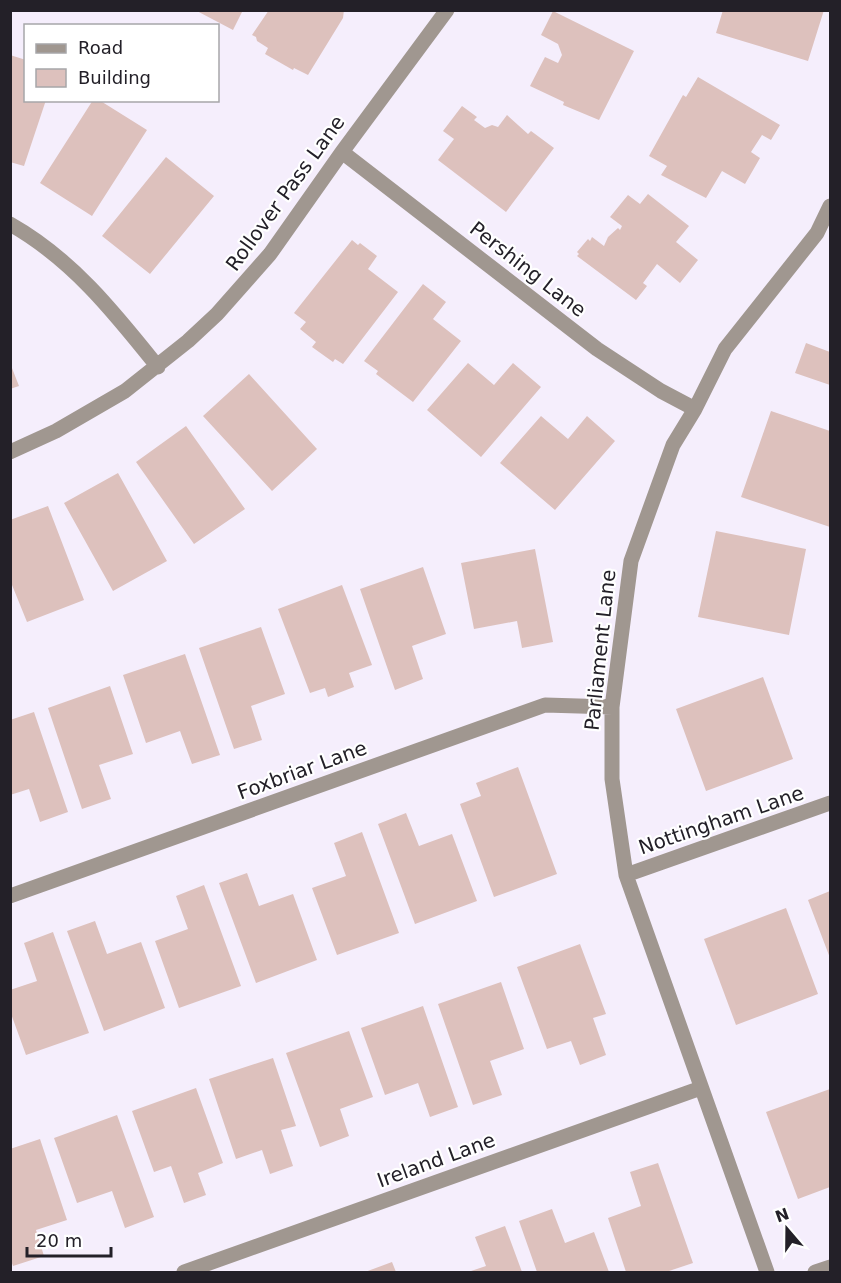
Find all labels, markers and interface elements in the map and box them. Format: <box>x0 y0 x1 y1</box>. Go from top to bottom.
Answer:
legend <box>24 24 219 102</box>
text: Road <box>78 37 123 58</box>
text: Building <box>78 67 151 88</box>
street label: Rollover Pass Lane <box>221 111 349 275</box>
street label: Pershing Lane <box>465 216 591 322</box>
street label: Parliament Lane <box>580 568 620 732</box>
street label: Foxbriar Lane <box>234 735 370 805</box>
street label: Nottingham Lane <box>635 780 807 860</box>
street label: Ireland Lane <box>374 1128 498 1192</box>
north arrow <box>757 1199 817 1259</box>
text: N <box>772 1204 792 1227</box>
scale bar <box>27 1220 111 1258</box>
text: 20 m <box>36 1230 82 1251</box>

